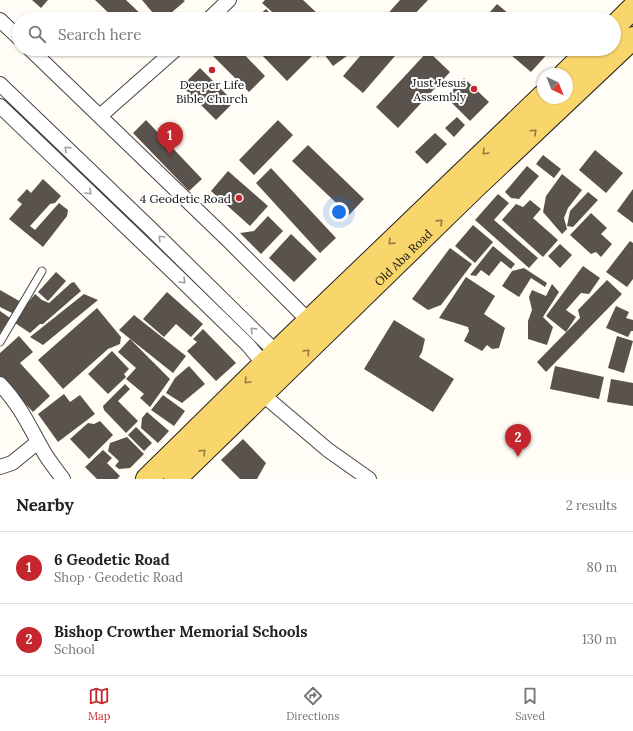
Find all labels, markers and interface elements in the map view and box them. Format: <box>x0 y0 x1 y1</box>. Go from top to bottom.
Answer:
search box <box>12 12 621 56</box>
icon: search <box>26 23 48 45</box>
text: Search here <box>58 25 141 44</box>
marker: Deeper Life Bible Church <box>207 65 217 75</box>
north arrow <box>537 68 573 104</box>
place label: Just Jesus Assembly <box>411 75 467 104</box>
place label: Deeper Life Bible Church <box>176 77 248 106</box>
marker: Just Jesus Assembly <box>469 84 479 94</box>
pin: 1 <box>157 122 183 155</box>
one-way arrow <box>529 129 537 137</box>
one-way arrow <box>64 146 72 153</box>
one-way arrow <box>482 147 490 155</box>
one-way arrow <box>84 187 92 194</box>
place label: 4 Geodetic Road <box>140 191 231 206</box>
marker: 4 Geodetic Road <box>234 193 244 203</box>
your location <box>329 202 349 222</box>
one-way arrow <box>435 219 443 227</box>
street label: Old Aba Road <box>371 226 435 289</box>
one-way arrow <box>158 236 166 243</box>
one-way arrow <box>388 237 396 245</box>
one-way arrow <box>178 277 186 284</box>
one-way arrow <box>250 327 258 335</box>
one-way arrow <box>302 349 310 357</box>
one-way arrow <box>244 376 252 384</box>
pin: 2 <box>505 424 531 457</box>
one-way arrow <box>198 449 206 457</box>
text: Nearby <box>16 494 74 516</box>
text: 2 results <box>566 497 617 514</box>
text: 6 Geodetic Road <box>54 550 170 569</box>
text: 1 <box>26 559 32 576</box>
text: 80 m <box>587 559 617 576</box>
text: Shop · Geodetic Road <box>54 569 183 586</box>
text: Bishop Crowther Memorial Schools <box>54 622 307 641</box>
text: 2 <box>26 631 32 648</box>
text: 130 m <box>582 631 617 648</box>
text: School <box>54 641 95 658</box>
tab: Map <box>88 685 110 723</box>
tab: Directions <box>286 685 339 723</box>
tab: Saved <box>515 685 545 723</box>

